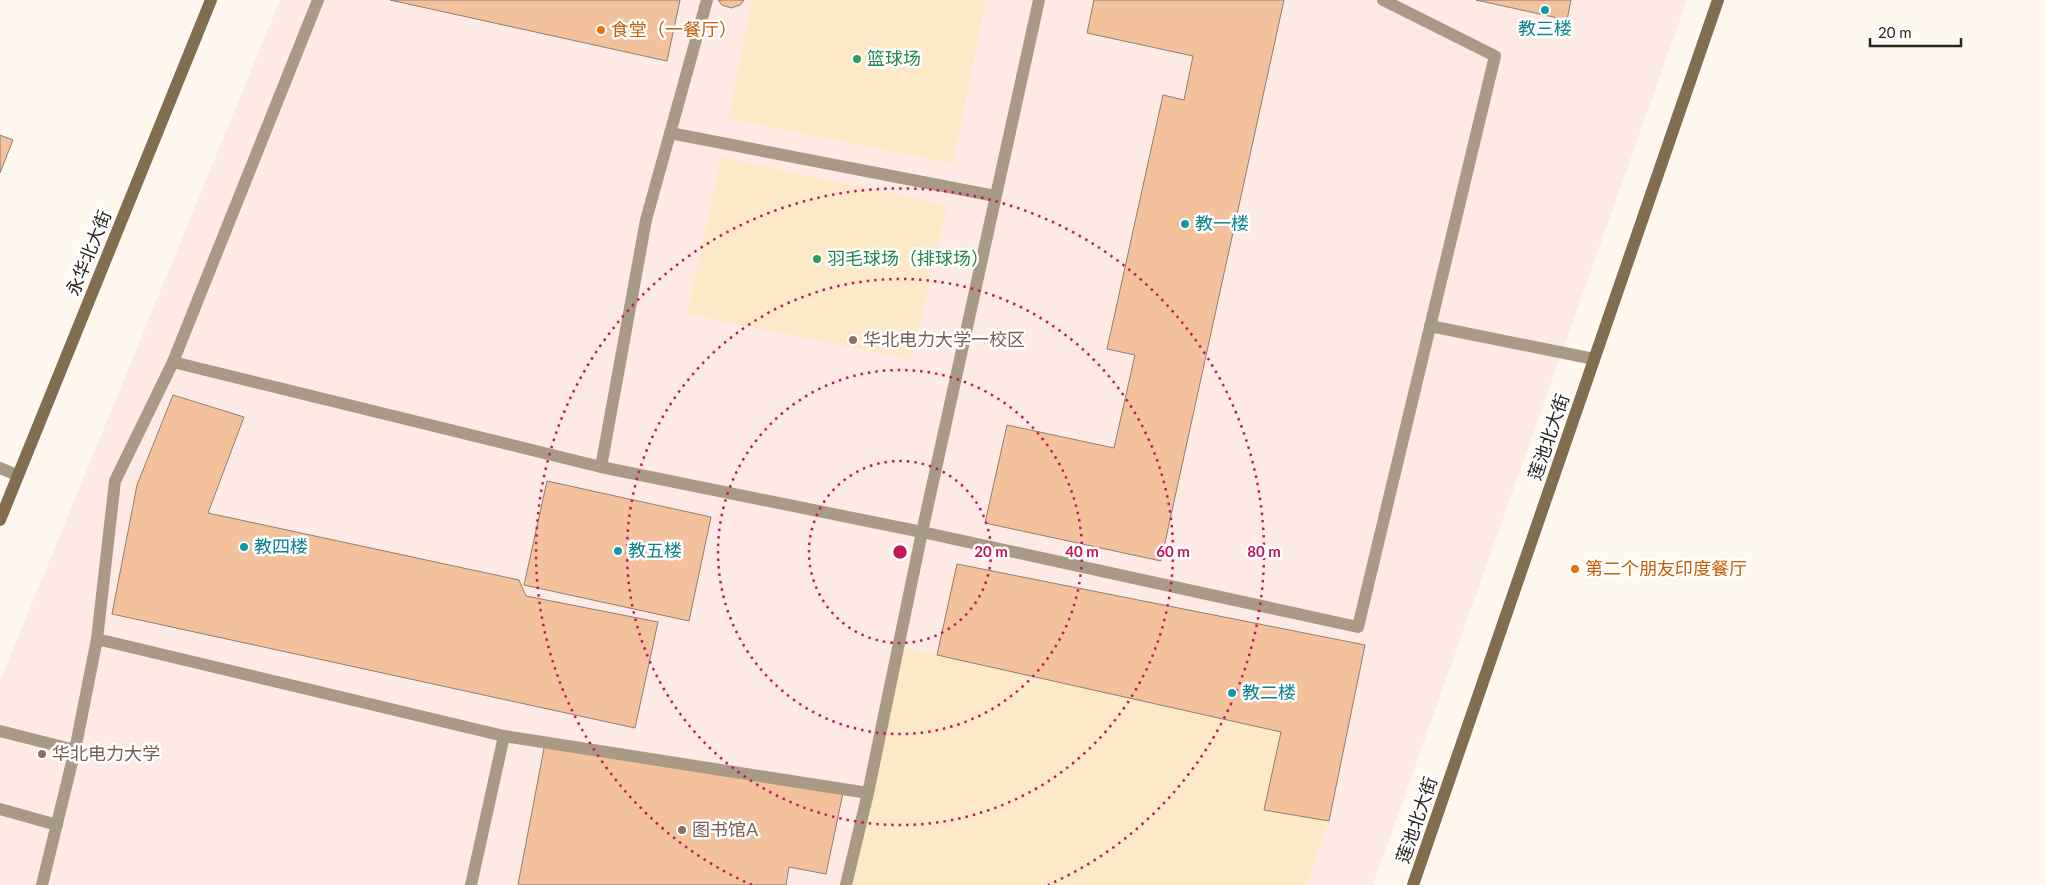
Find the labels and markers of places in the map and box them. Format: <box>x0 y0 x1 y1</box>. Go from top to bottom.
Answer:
marker: 教三楼 <box>1539 4 1551 16</box>
place label: 教三楼 <box>1518 17 1572 39</box>
place label: 食堂（一餐厅） <box>611 18 737 40</box>
marker: 食堂（一餐厅） <box>595 24 607 36</box>
place label: 篮球场 <box>867 47 921 69</box>
marker: 篮球场 <box>851 53 863 65</box>
place label: 教一楼 <box>1195 212 1249 234</box>
marker: 教一楼 <box>1179 218 1191 230</box>
place label: 羽毛球场（排球场） <box>827 247 989 269</box>
marker: 羽毛球场（排球场） <box>811 253 823 265</box>
place label: 华北电力大学一校区 <box>863 328 1025 350</box>
marker: 华北电力大学一校区 <box>847 334 859 346</box>
place label: 教四楼 <box>254 535 308 557</box>
place label: 教五楼 <box>628 539 682 561</box>
marker: 教四楼 <box>238 541 250 553</box>
centre of rings <box>891 543 909 561</box>
marker: 教五楼 <box>612 545 624 557</box>
place label: 第二个朋友印度餐厅 <box>1585 557 1747 579</box>
marker: 第二个朋友印度餐厅 <box>1569 563 1581 575</box>
place label: 教二楼 <box>1242 681 1296 703</box>
marker: 教二楼 <box>1226 687 1238 699</box>
place label: 华北电力大学 <box>52 742 160 764</box>
marker: 华北电力大学 <box>36 748 48 760</box>
place label: 图书馆A <box>692 818 759 840</box>
marker: 图书馆A <box>676 824 688 836</box>

